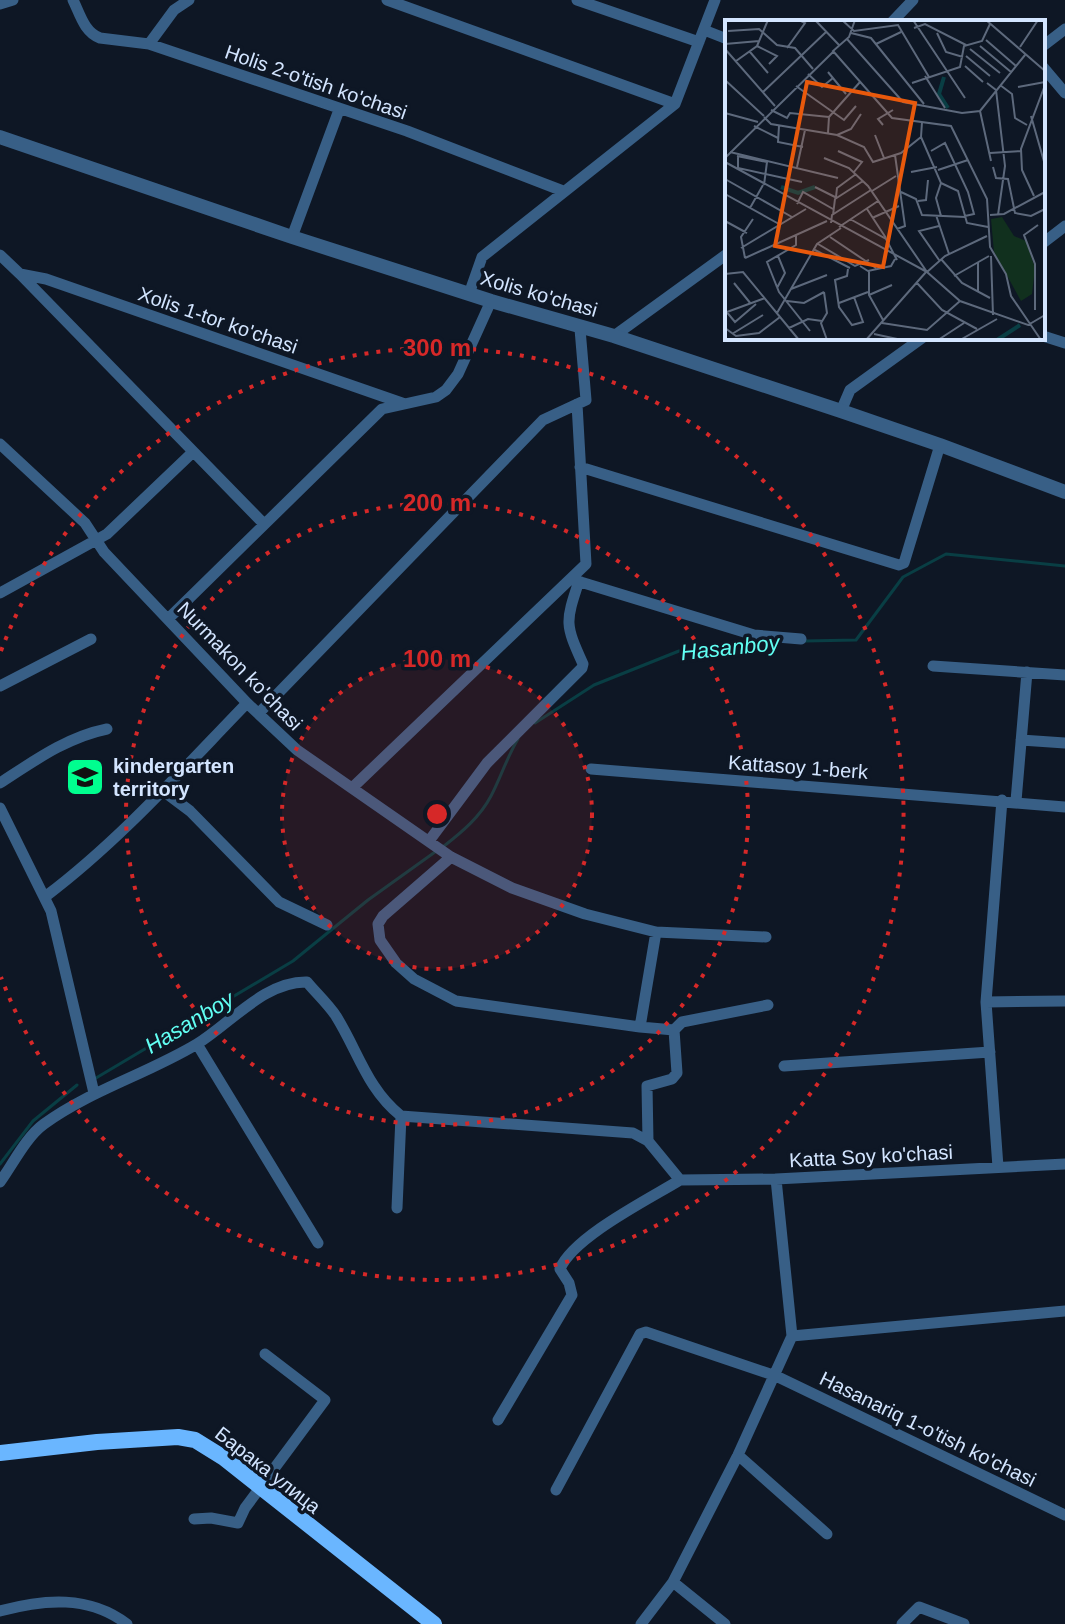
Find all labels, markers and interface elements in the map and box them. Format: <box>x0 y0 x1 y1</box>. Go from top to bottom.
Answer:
inset map <box>725 20 1045 340</box>
street label: Holis 2-o'tish ko'chasi <box>222 40 410 124</box>
street label: Xolis ko'chasi <box>478 267 600 321</box>
street label: Xolis 1-tor ko'chasi <box>135 282 301 358</box>
text: 300 m <box>403 334 471 361</box>
text: 200 m <box>403 489 471 516</box>
street label: Nurmakon ko'chasi <box>173 597 307 735</box>
water label: Hasanboy <box>679 630 783 665</box>
text: 100 m <box>403 645 471 672</box>
street label: Kattasoy 1-berk <box>727 751 870 783</box>
place label: kindergarten territory <box>113 755 234 800</box>
school or university icon: kindergarten territory <box>64 756 106 798</box>
centre of rings <box>423 800 451 828</box>
water label: Hasanboy <box>140 985 240 1059</box>
street label: Katta Soy ko'chasi <box>789 1141 953 1171</box>
street label: Hasanariq 1-o'tish ko'chasi <box>816 1367 1040 1491</box>
street label: Барака улица <box>211 1422 326 1518</box>

